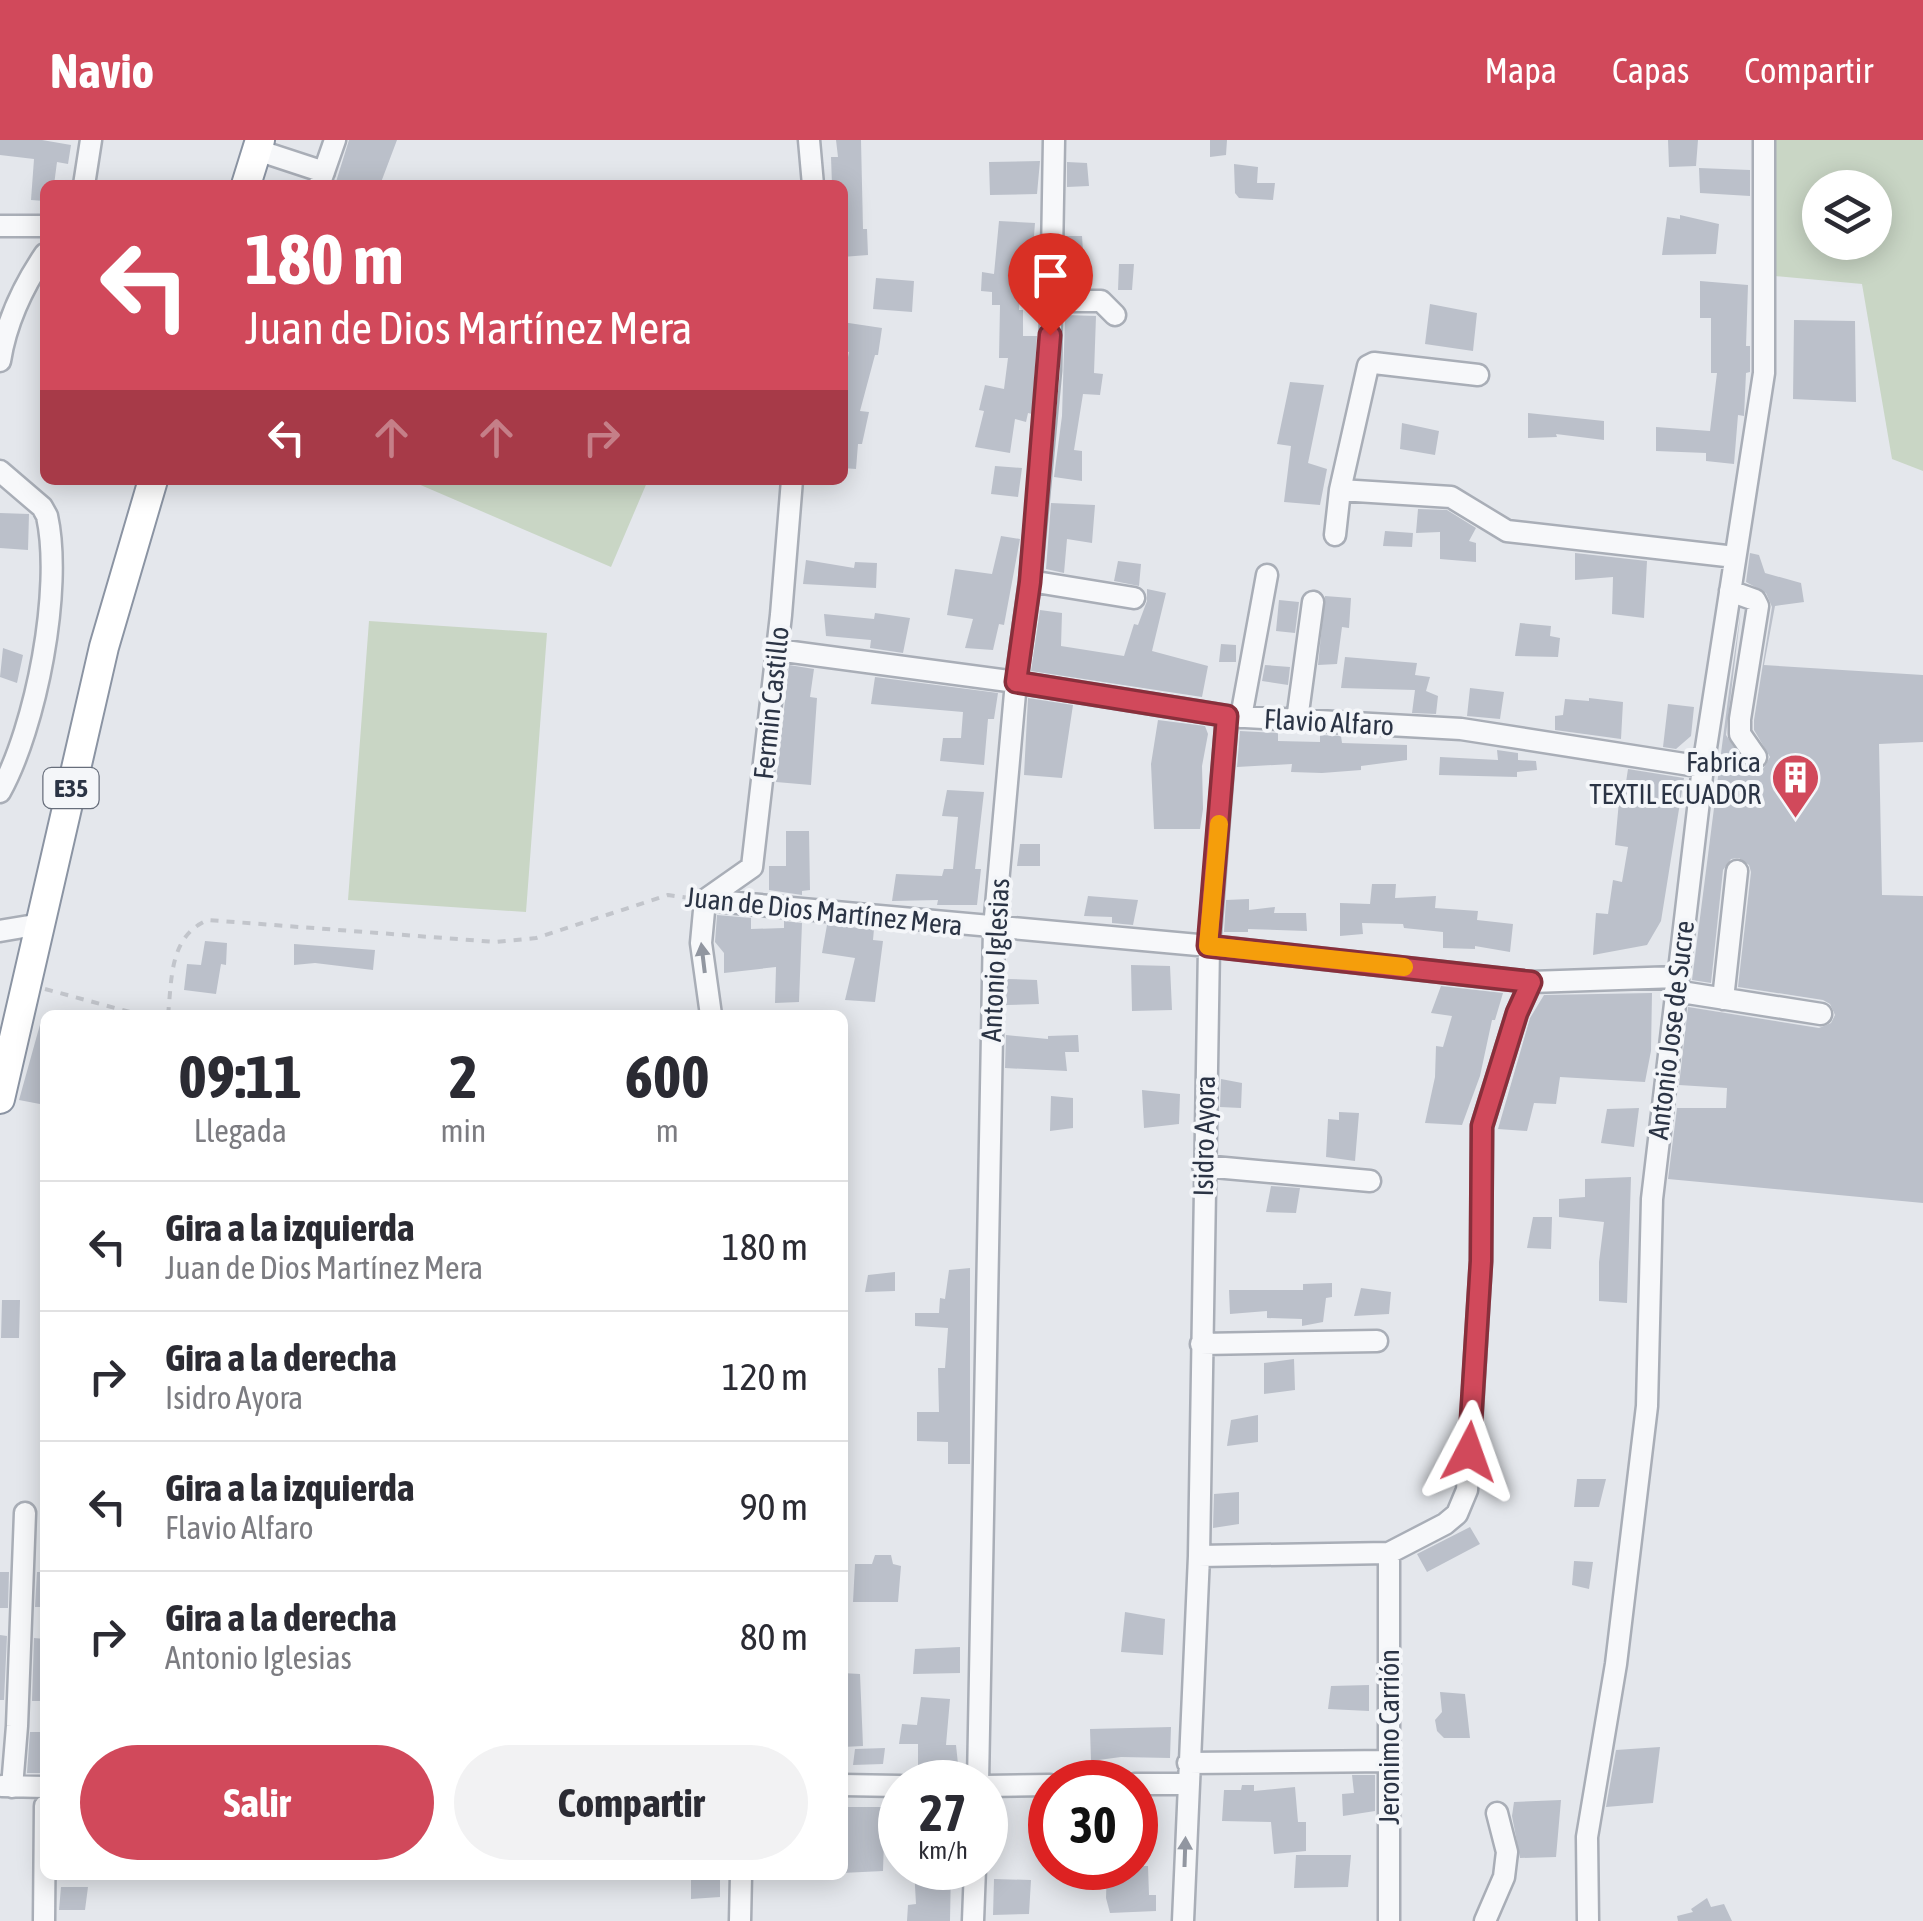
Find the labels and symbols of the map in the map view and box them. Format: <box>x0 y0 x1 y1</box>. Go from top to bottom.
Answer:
pin <box>1008 233 1093 336</box>
street label: Fermin Castillo <box>747 625 795 781</box>
street label: Flavio Alfaro <box>1263 703 1395 741</box>
place label: Fabrica TEXTIL ECUADOR <box>1589 746 1761 810</box>
building icon: Fabrica TEXTIL ECUADOR <box>1770 752 1822 820</box>
road number: E35 <box>44 768 98 808</box>
street label: Antonio Iglesias <box>975 878 1015 1042</box>
street label: Juan de Dios Martínez Mera <box>684 881 964 941</box>
street label: Antonio Jose de Sucre <box>1642 919 1700 1141</box>
one-way arrow <box>695 941 711 973</box>
street label: Isidro Ayora <box>1187 1075 1221 1197</box>
position arrow <box>1417 1400 1521 1504</box>
street label: Jeronimo Carrión <box>1373 1649 1405 1825</box>
speed limit sign: 30 <box>1028 1760 1158 1890</box>
one-way arrow <box>1178 1836 1194 1868</box>

